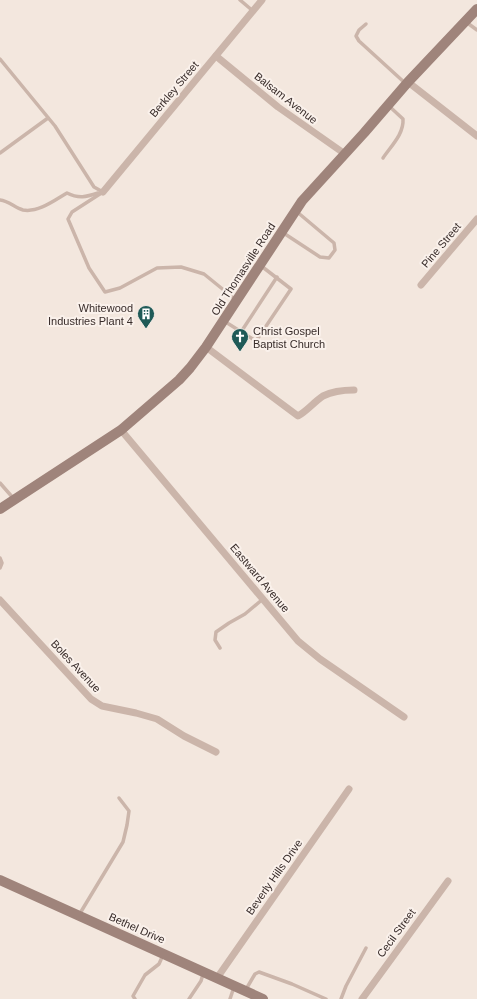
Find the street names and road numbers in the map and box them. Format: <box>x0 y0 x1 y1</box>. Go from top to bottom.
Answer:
street label: Berkley Street <box>147 59 201 119</box>
street label: Balsam Avenue <box>252 70 320 126</box>
street label: Old Thomasville Road <box>209 220 277 318</box>
street label: Pine Street <box>419 220 463 270</box>
street label: Eastward Avenue <box>228 541 292 615</box>
street label: Boles Avenue <box>49 637 103 695</box>
street label: Beverly Hills Drive <box>243 837 305 917</box>
street label: Cecil Street <box>374 906 418 960</box>
street label: Bethel Drive <box>107 910 167 946</box>

